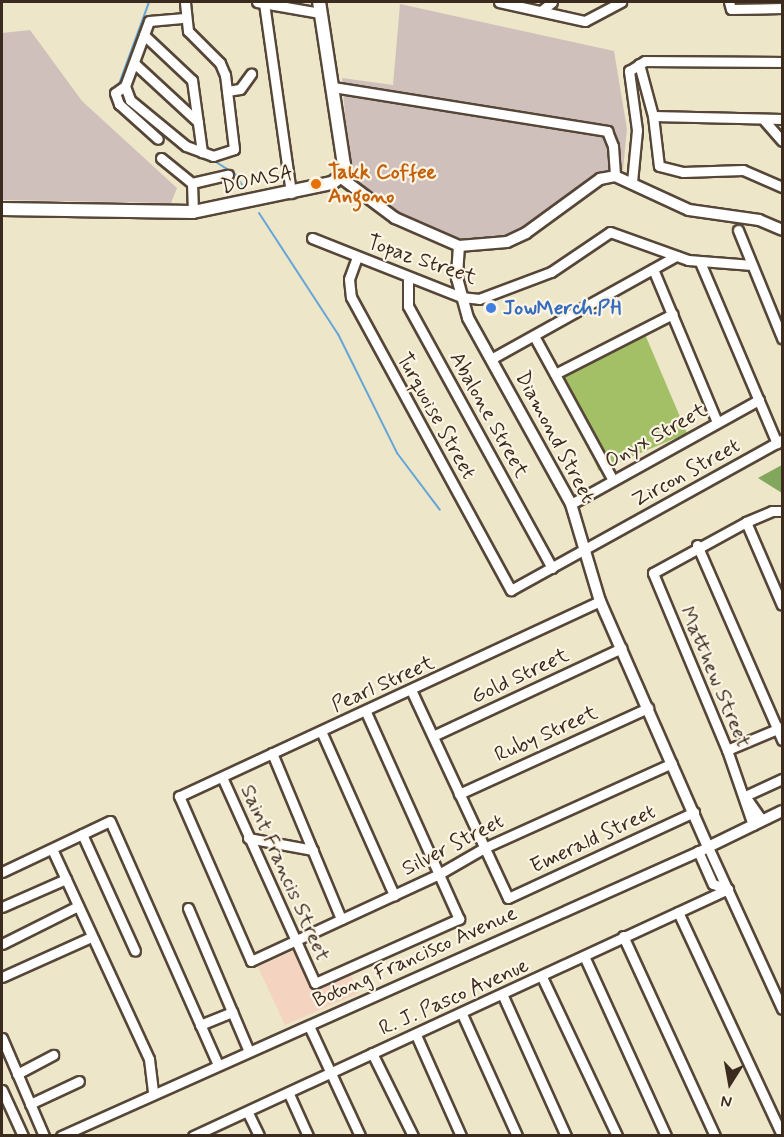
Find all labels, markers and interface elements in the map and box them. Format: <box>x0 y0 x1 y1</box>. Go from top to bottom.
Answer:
place label: Takk Coffee Angono <box>328 159 437 209</box>
street label: DOMSA <box>219 160 295 200</box>
marker: Takk Coffee Angono <box>309 177 323 191</box>
street label: Topaz Street <box>364 230 480 290</box>
place label: JowMerch.PH <box>503 295 621 321</box>
marker: JowMerch.PH <box>484 301 498 315</box>
street label: Turquoise Street <box>390 347 482 485</box>
street label: Abalone Street <box>444 348 534 482</box>
street label: Diamond Street <box>509 365 601 509</box>
street label: Onyx Street <box>601 398 711 474</box>
street label: Zircon Street <box>626 432 746 514</box>
street label: Matthew Street <box>674 603 756 751</box>
street label: Gold Street <box>467 642 573 710</box>
street label: Pearl Street <box>328 650 438 718</box>
street label: Ruby Street <box>491 700 601 768</box>
street label: Saint Francis Street <box>235 781 335 965</box>
street label: Emerald Street <box>525 798 661 880</box>
street label: Silver Street <box>396 808 510 882</box>
street label: Botong Francisco Avenue <box>307 900 523 1014</box>
street label: R. J. Pasco Avenue <box>374 952 534 1042</box>
north arrow <box>700 1053 760 1113</box>
text: N <box>719 1090 734 1112</box>

